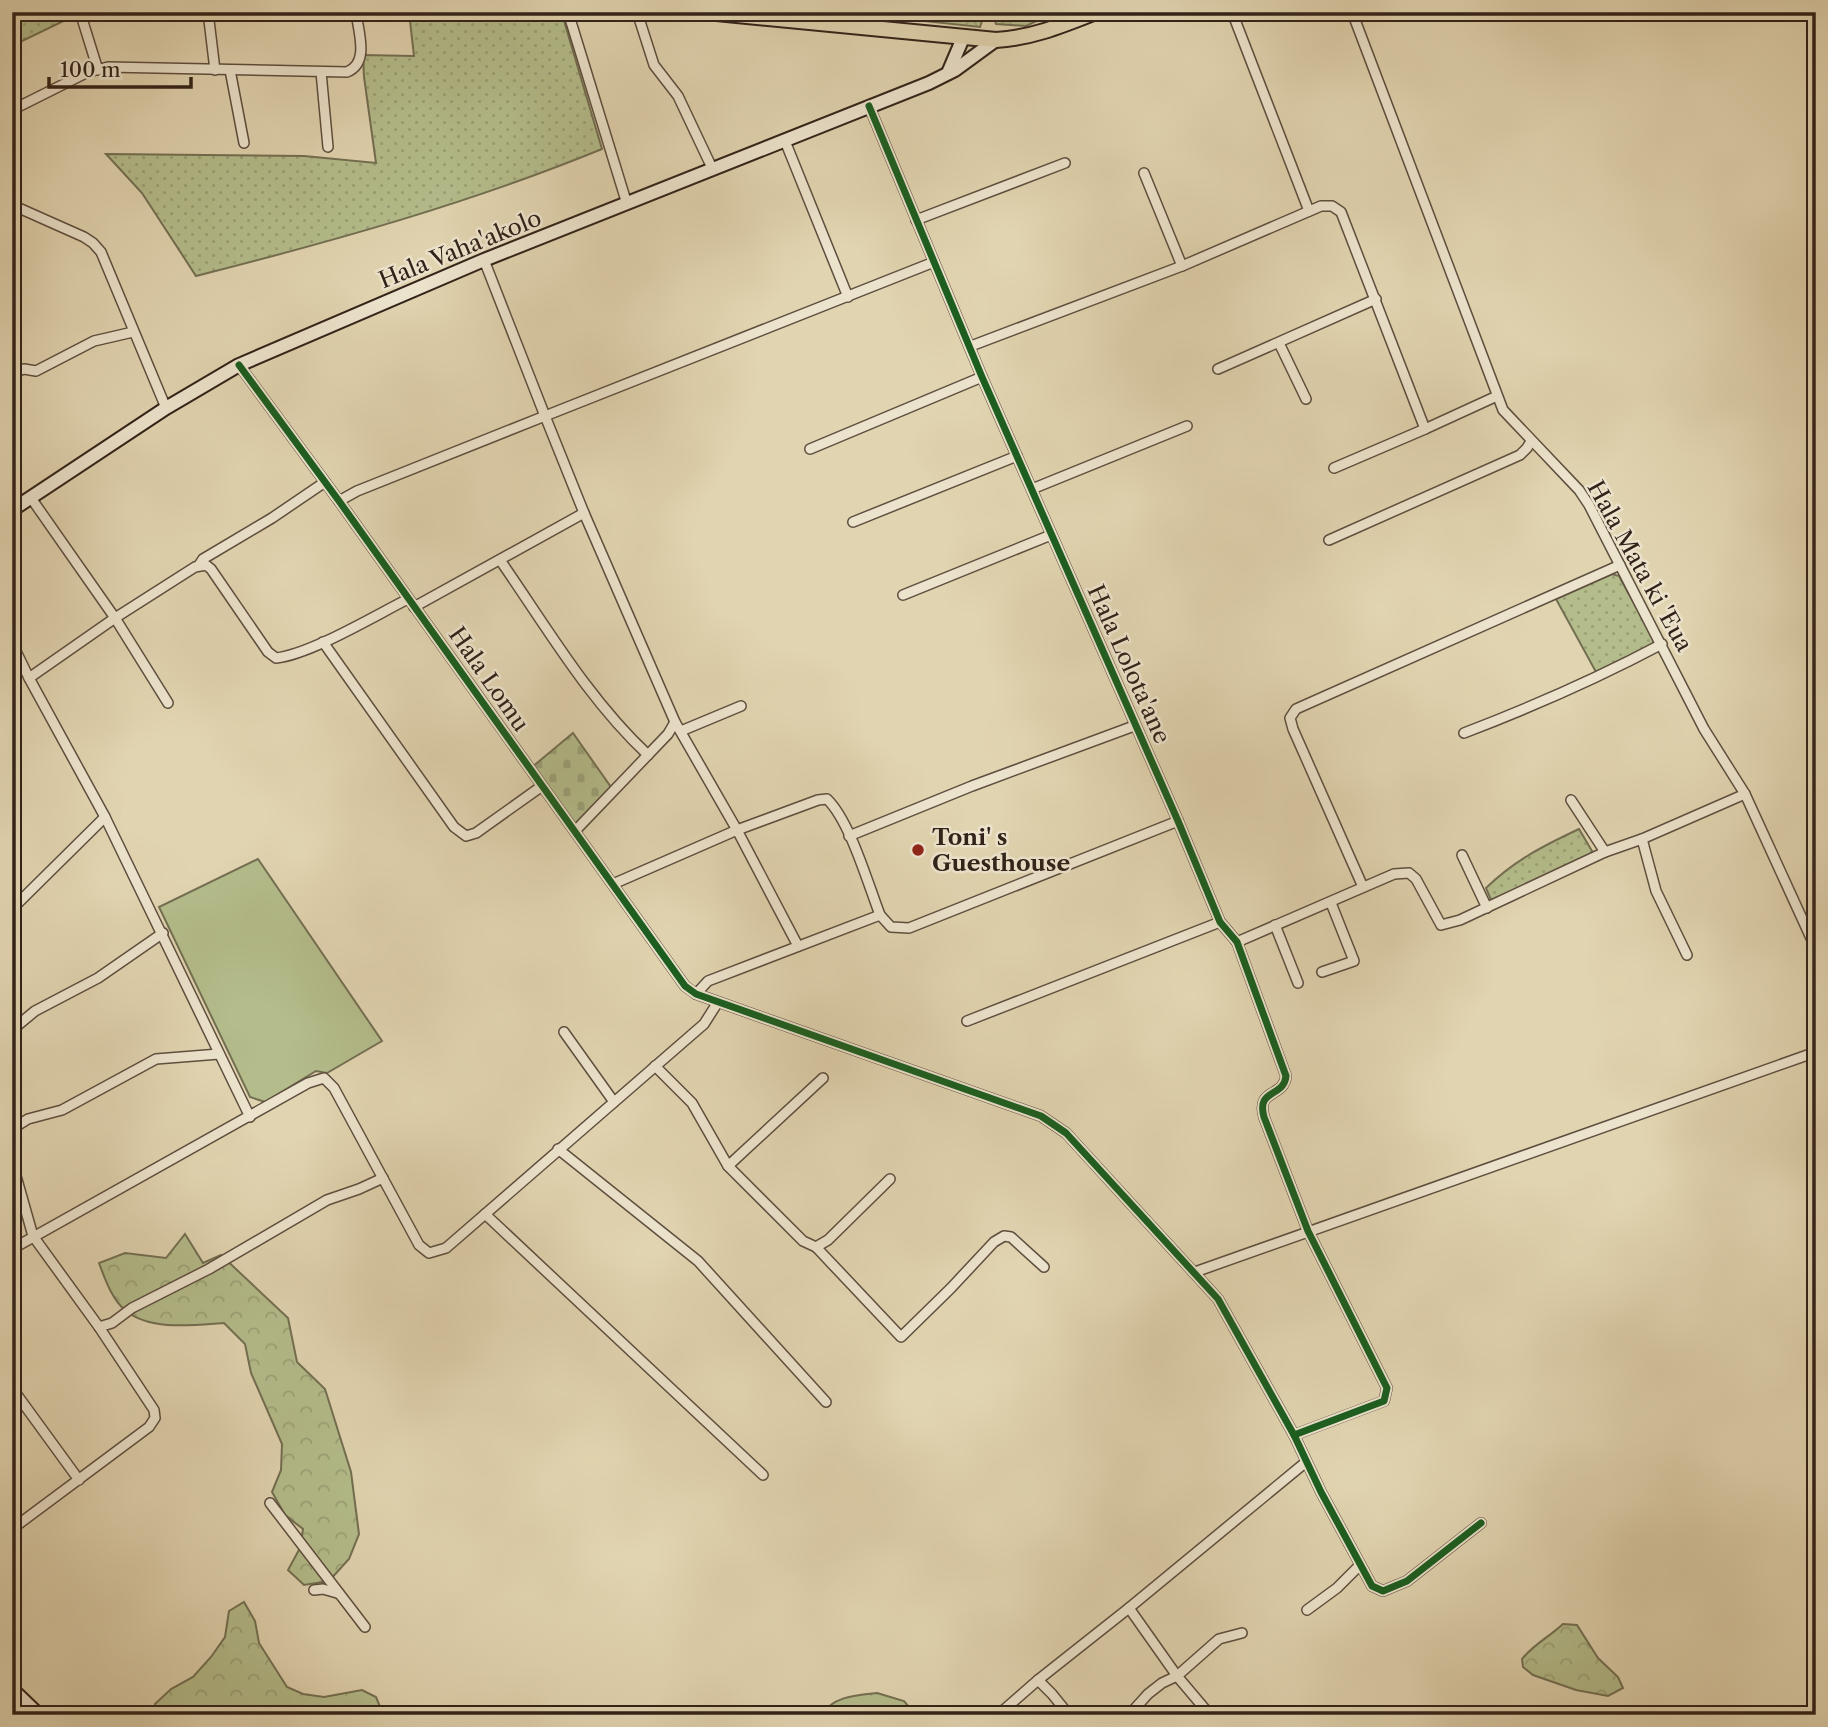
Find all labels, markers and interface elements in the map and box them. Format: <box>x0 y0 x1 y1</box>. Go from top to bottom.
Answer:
scale bar <box>49 46 191 90</box>
text: 100 m <box>60 57 121 82</box>
street label: Hala Vaha'akolo <box>375 204 545 294</box>
street label: Hala Mata ki 'Eua <box>1581 476 1699 657</box>
street label: Hala Lolota'ane <box>1082 580 1176 748</box>
street label: Hala Lomu <box>443 621 535 737</box>
place label: Toni' s Guesthouse <box>932 823 1071 877</box>
marker: Toni' s Guesthouse <box>910 842 926 858</box>

